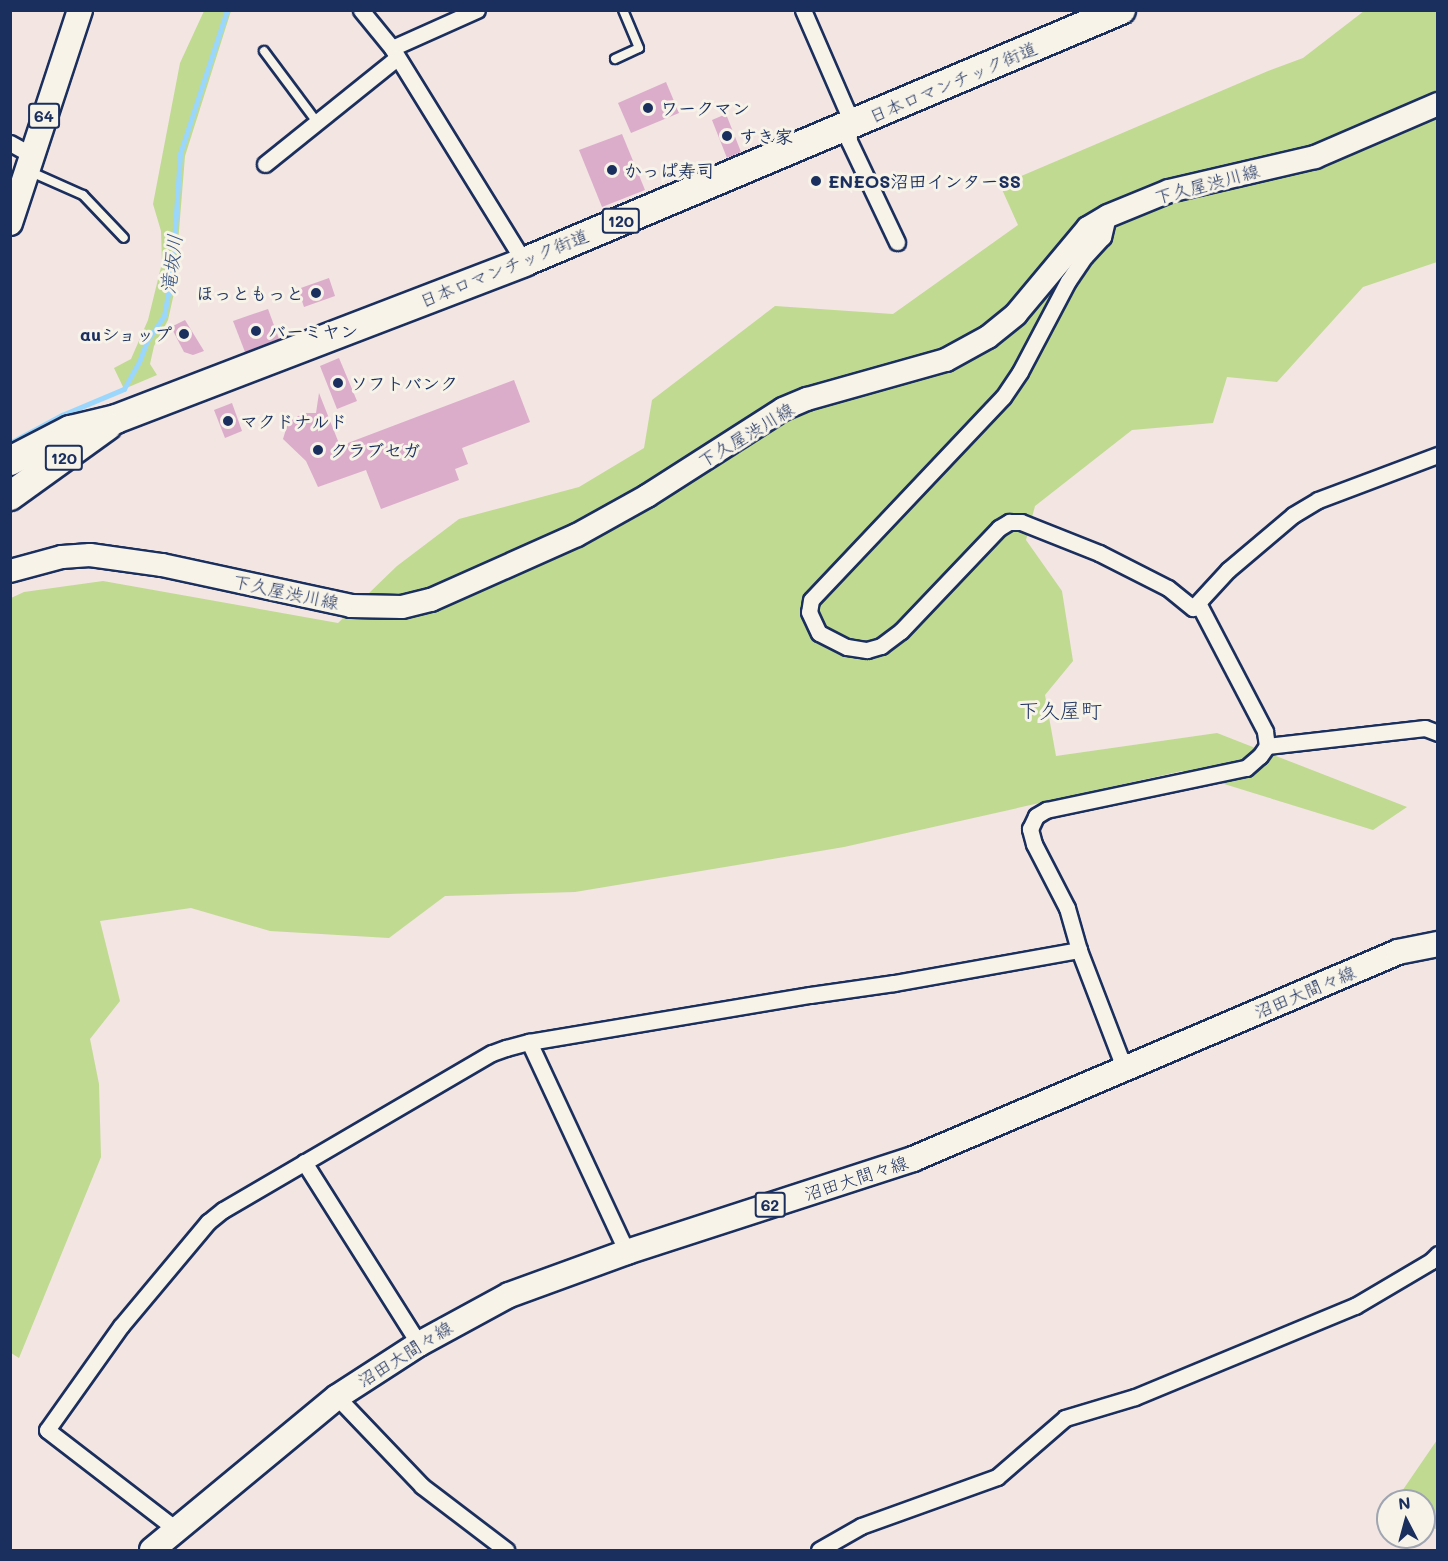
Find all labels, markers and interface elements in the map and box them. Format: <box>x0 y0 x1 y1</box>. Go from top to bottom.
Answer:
street label: 日本ロマンチック街道 <box>866 37 1040 127</box>
place label: ワークマン <box>660 97 750 119</box>
marker: ワークマン <box>641 101 655 115</box>
road number: 64 <box>28 103 60 129</box>
place label: すき家 <box>739 125 793 147</box>
marker: すき家 <box>720 129 734 143</box>
place label: かっぱ寿司 <box>624 159 714 181</box>
street label: 下久屋渋川線 <box>1152 160 1262 208</box>
marker: かっぱ寿司 <box>605 163 619 177</box>
place label: ENEOS沼田インターSS <box>828 170 1021 192</box>
marker: ENEOS沼田インターSS <box>809 174 823 188</box>
road number: 120 <box>602 208 640 234</box>
street label: 日本ロマンチック街道 <box>417 224 591 312</box>
water label: 滝坂川 <box>155 233 187 295</box>
place label: ほっともっと <box>196 282 304 304</box>
marker: ほっともっと <box>309 286 323 300</box>
place label: バーミヤン <box>268 320 358 342</box>
place label: auショップ <box>79 323 172 345</box>
marker: バーミヤン <box>249 324 263 338</box>
marker: auショップ <box>177 327 191 341</box>
place label: ソフトバンク <box>350 372 458 394</box>
marker: ソフトバンク <box>331 376 345 390</box>
street label: 下久屋渋川線 <box>694 398 798 472</box>
place label: マクドナルド <box>240 410 348 432</box>
marker: マクドナルド <box>221 414 235 428</box>
place label: クラブセガ <box>330 439 420 461</box>
marker: クラブセガ <box>311 443 325 457</box>
road number: 120 <box>44 445 84 471</box>
street label: 下久屋渋川線 <box>231 570 341 614</box>
district label: 下久屋町 <box>1018 697 1102 723</box>
street label: 沼田大間々線 <box>1251 961 1359 1023</box>
street label: 沼田大間々線 <box>801 1151 911 1205</box>
road number: 62 <box>754 1192 786 1218</box>
street label: 沼田大間々線 <box>353 1316 457 1392</box>
north arrow <box>1376 1489 1436 1549</box>
text: N <box>1397 1492 1411 1514</box>

